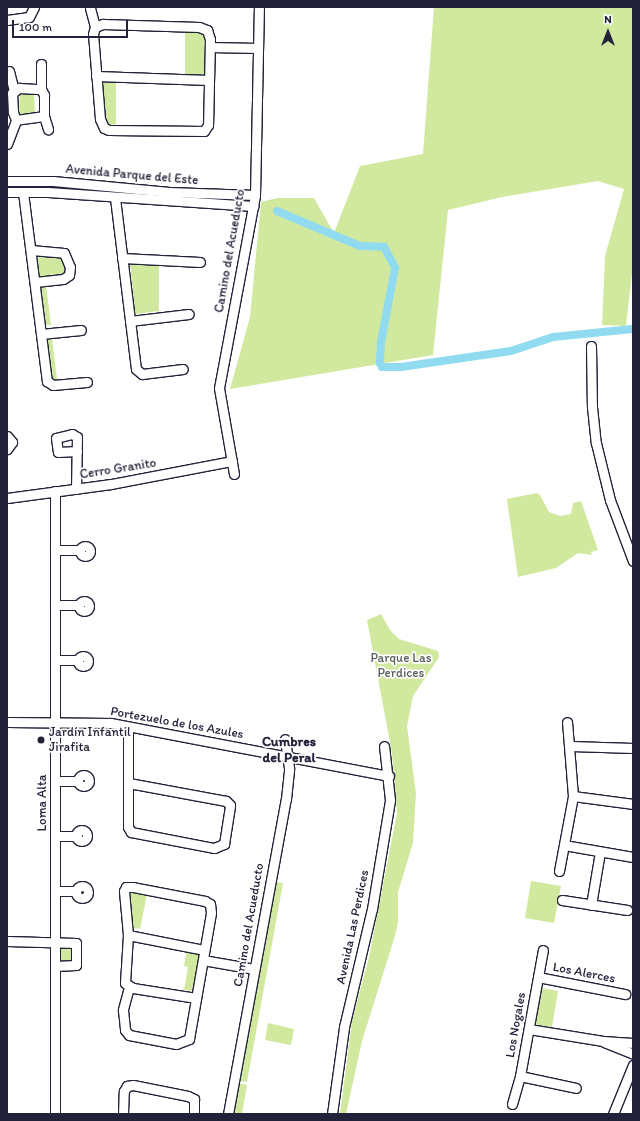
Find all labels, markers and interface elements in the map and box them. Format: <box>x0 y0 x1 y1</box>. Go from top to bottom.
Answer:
scale bar <box>14 12 130 38</box>
north arrow <box>588 12 628 52</box>
text: N <box>604 13 612 26</box>
text: 100 m <box>19 20 52 34</box>
street label: Avenida Parque del Este <box>65 161 199 189</box>
street label: Camino del Acueducto <box>211 188 249 314</box>
street label: Cerro Granito <box>79 455 157 483</box>
park label: Parque Las Perdices <box>371 651 431 682</box>
street label: Portezuelo de los Azules <box>109 704 245 742</box>
place label: Jardín Infantil Jirafita <box>49 725 131 756</box>
district label: Cumbres del Peral <box>262 734 316 766</box>
marker: Jardín Infantil Jirafita <box>36 735 46 745</box>
street label: Loma Alta <box>34 774 50 832</box>
street label: Camino del Acueducto <box>230 862 268 988</box>
street label: Avenida Las Perdices <box>333 869 373 985</box>
street label: Los Alerces <box>552 959 616 987</box>
street label: Los Nogales <box>503 991 529 1059</box>

